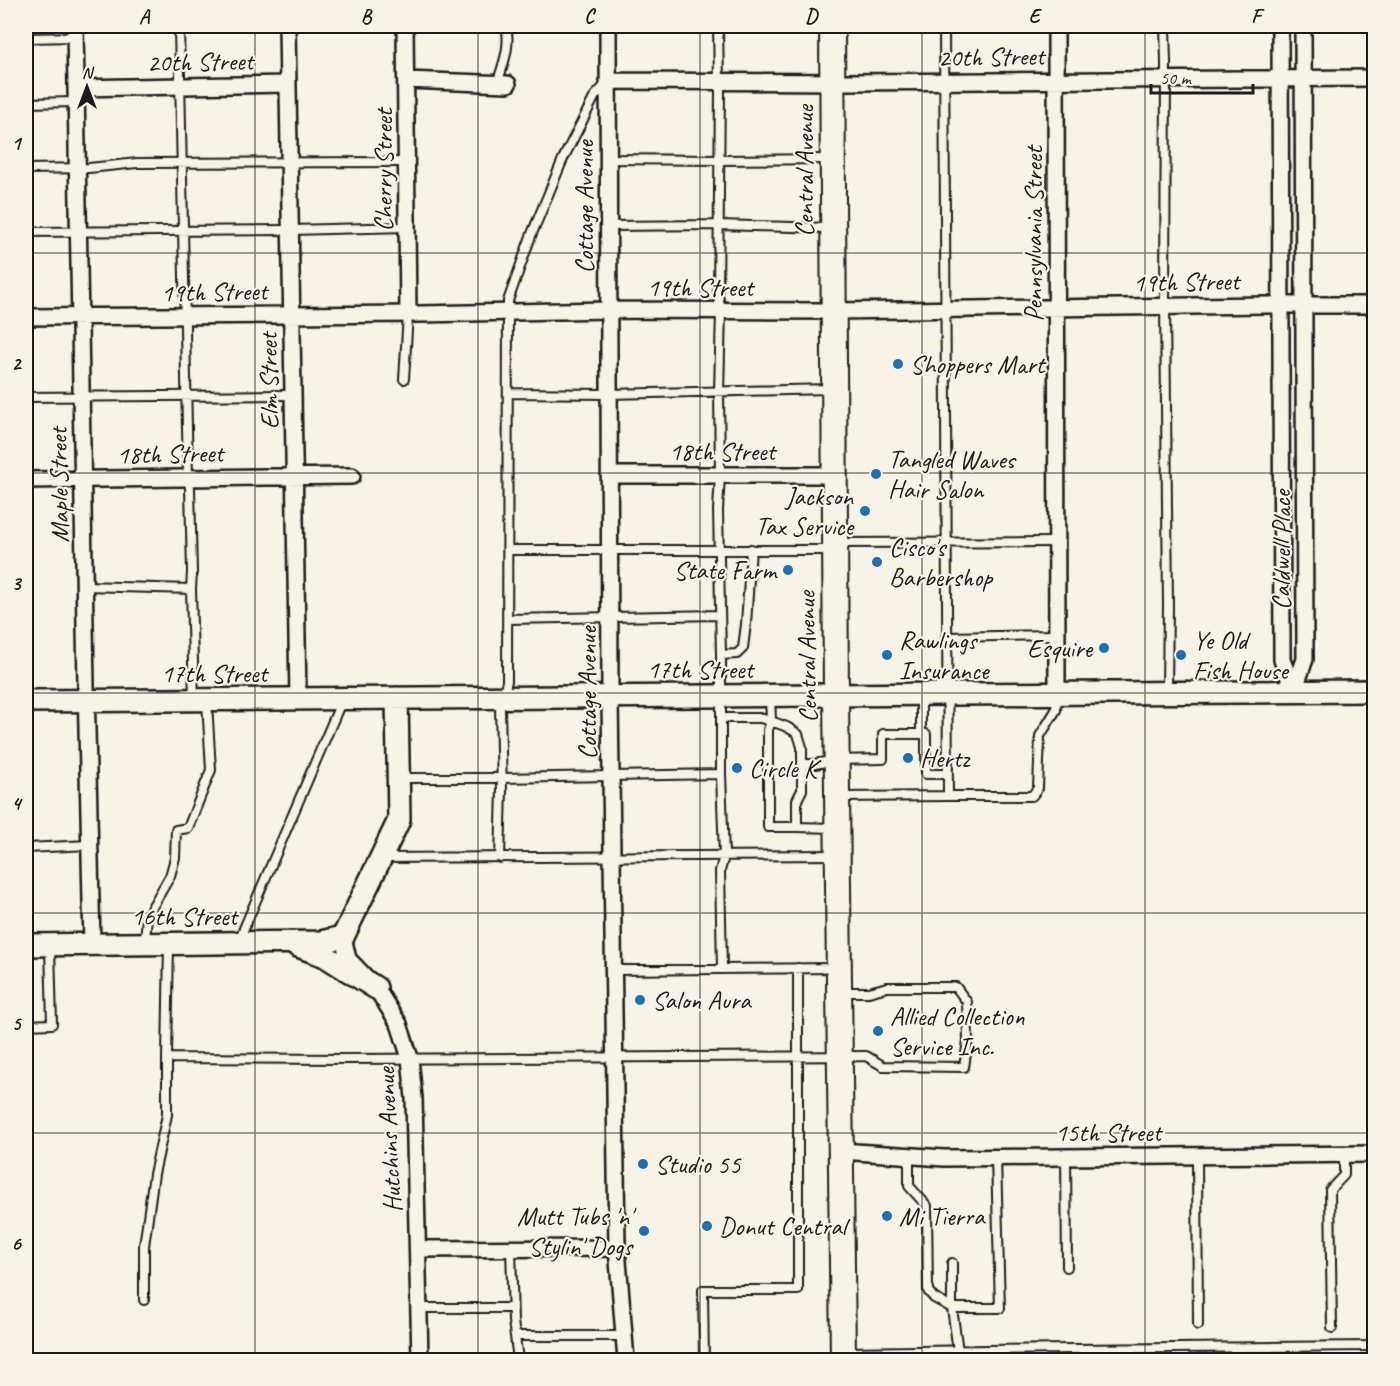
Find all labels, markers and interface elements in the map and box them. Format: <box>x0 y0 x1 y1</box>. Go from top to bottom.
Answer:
text: A <box>139 4 151 29</box>
text: B <box>361 4 373 29</box>
text: C <box>584 4 596 29</box>
text: D <box>805 4 819 29</box>
text: E <box>1029 4 1043 29</box>
text: F <box>1251 4 1265 29</box>
street label: 20th Street <box>938 40 1047 74</box>
street label: 20th Street <box>147 45 256 79</box>
north arrow <box>57 57 117 117</box>
scale bar <box>1151 57 1253 95</box>
text: N <box>82 63 95 83</box>
text: 50 m <box>1160 67 1193 89</box>
street label: Central Avenue <box>788 104 821 237</box>
street label: Cherry Street <box>367 106 400 231</box>
text: 1 <box>12 131 23 156</box>
street label: Cottage Avenue <box>568 139 601 273</box>
street label: Pennsylvania Street <box>1017 144 1050 322</box>
street label: 19th Street <box>1133 265 1242 299</box>
street label: 19th Street <box>647 271 755 304</box>
street label: 19th Street <box>161 275 270 309</box>
street label: Elm Street <box>252 330 286 430</box>
place label: Shoppers Mart <box>910 348 1047 381</box>
text: 2 <box>12 351 23 376</box>
marker: Shoppers Mart <box>891 357 905 371</box>
street label: Maple Street <box>41 425 77 543</box>
street label: 18th Street <box>669 435 777 468</box>
street label: 18th Street <box>117 437 226 471</box>
place label: Tangled Waves Hair Salon <box>888 443 1017 506</box>
marker: Tangled Waves Hair Salon <box>869 467 883 481</box>
place label: Jackson Tax Service <box>755 480 856 543</box>
street label: Caldwell Place <box>1265 487 1298 610</box>
marker: Jackson Tax Service <box>858 504 872 518</box>
place label: Cisco's Barbershop <box>889 531 994 594</box>
place label: State Farm <box>674 554 778 587</box>
marker: Cisco's Barbershop <box>870 555 884 569</box>
marker: State Farm <box>781 563 795 577</box>
text: 3 <box>12 571 23 596</box>
street label: Central Avenue <box>789 589 825 723</box>
place label: Rawlings Insurance <box>899 624 990 687</box>
place label: Ye Old Fish House <box>1193 624 1290 687</box>
street label: Cottage Avenue <box>571 625 604 759</box>
place label: Esquire <box>1027 632 1094 665</box>
marker: Esquire <box>1097 641 1111 655</box>
marker: Rawlings Insurance <box>880 648 894 662</box>
marker: Ye Old Fish House <box>1174 648 1188 662</box>
street label: 17th Street <box>647 653 755 686</box>
street label: 17th Street <box>161 657 269 690</box>
place label: Hertz <box>920 742 971 775</box>
marker: Hertz <box>901 751 915 765</box>
place label: Circle K <box>749 752 822 785</box>
marker: Circle K <box>730 761 744 775</box>
text: 4 <box>12 791 24 816</box>
street label: 16th Street <box>131 900 239 933</box>
place label: Salon Aura <box>652 984 752 1017</box>
marker: Salon Aura <box>633 993 647 1007</box>
place label: Allied Collection Service Inc. <box>890 1000 1025 1063</box>
text: 5 <box>12 1011 23 1036</box>
marker: Allied Collection Service Inc. <box>871 1024 885 1038</box>
street label: Hutchins Avenue <box>369 1065 409 1213</box>
street label: 15th Street <box>1055 1116 1163 1149</box>
place label: Studio 55 <box>655 1148 742 1181</box>
marker: Studio 55 <box>636 1157 650 1171</box>
place label: Mutt Tubs 'n' Stylin' Dogs <box>517 1200 637 1263</box>
place label: Mi Tierra <box>899 1200 986 1233</box>
marker: Mi Tierra <box>880 1209 894 1223</box>
place label: Donut Central <box>719 1210 851 1243</box>
marker: Donut Central <box>700 1219 714 1233</box>
marker: Mutt Tubs 'n' Stylin' Dogs <box>637 1224 651 1238</box>
text: 6 <box>11 1231 22 1256</box>

